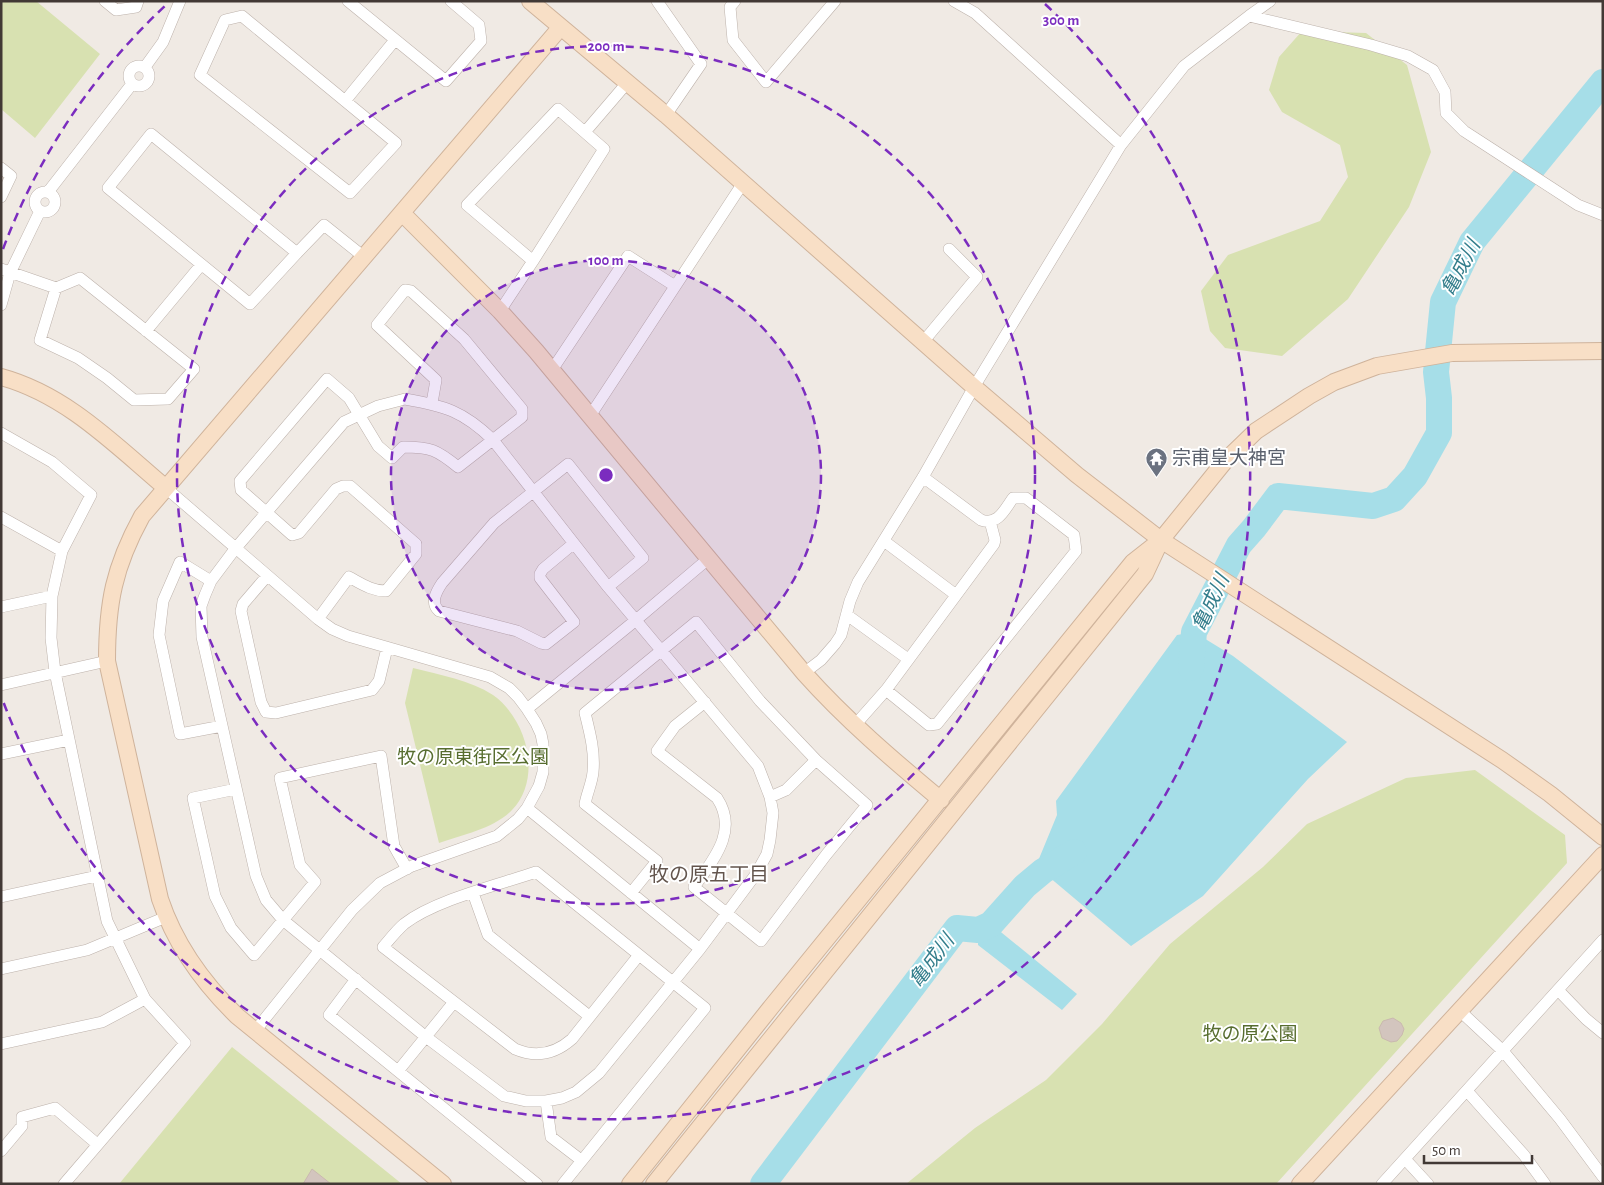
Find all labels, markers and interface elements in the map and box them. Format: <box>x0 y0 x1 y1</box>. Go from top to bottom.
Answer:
text: 300 m <box>1043 13 1079 28</box>
text: 200 m <box>587 39 625 54</box>
water label: 亀成川 <box>1437 235 1485 299</box>
text: 100 m <box>588 253 624 268</box>
temple icon: 宗甫皇大神宮 <box>1144 446 1168 477</box>
place label: 宗甫皇大神宮 <box>1172 447 1286 468</box>
centre of rings <box>597 466 615 484</box>
water label: 亀成川 <box>1188 569 1234 634</box>
park label: 牧の原東街区公園 <box>397 747 549 767</box>
district label: 牧の原五丁目 <box>649 864 769 885</box>
water label: 亀成川 <box>905 929 959 991</box>
park label: 牧の原公園 <box>1202 1024 1298 1044</box>
scale bar <box>1424 1132 1532 1164</box>
text: 50 m <box>1432 1143 1461 1158</box>

